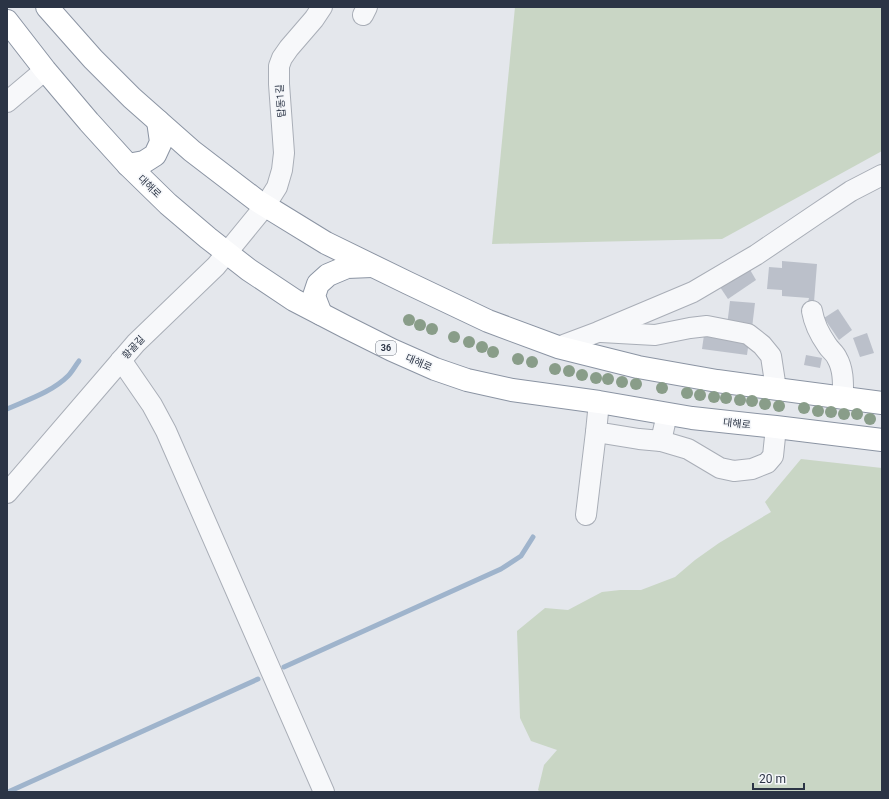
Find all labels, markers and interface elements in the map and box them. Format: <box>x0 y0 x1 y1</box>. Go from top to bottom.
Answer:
street label: 탑동1길 <box>274 84 287 118</box>
street label: 대해로 <box>136 173 163 200</box>
street label: 황골길 <box>120 333 147 361</box>
road number: 36 <box>376 341 396 355</box>
street label: 대해로 <box>404 352 434 373</box>
street label: 대해로 <box>723 417 751 430</box>
scale bar <box>753 765 804 791</box>
text: 20 m <box>759 772 786 786</box>

